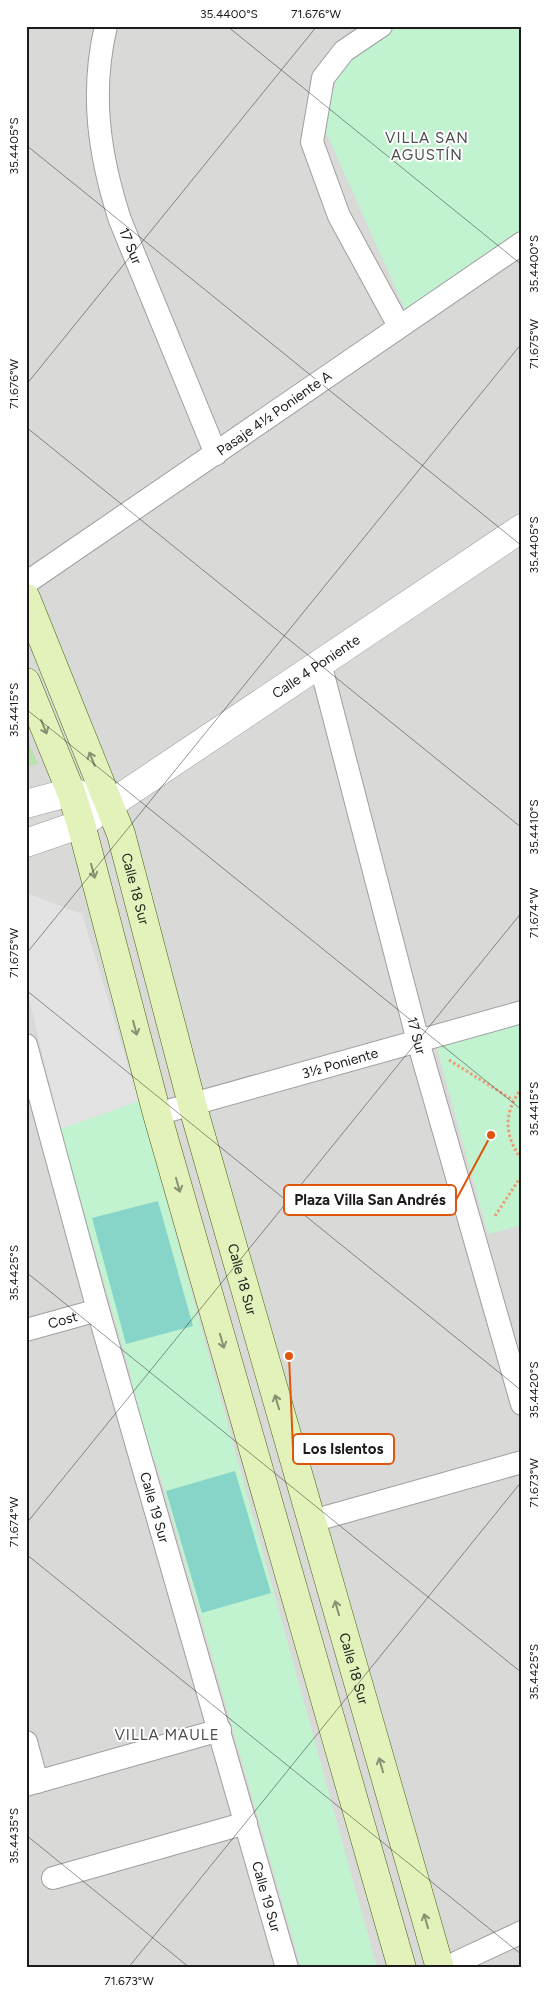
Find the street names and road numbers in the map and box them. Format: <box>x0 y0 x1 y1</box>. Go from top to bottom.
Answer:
street label: 17 Sur <box>115 225 145 267</box>
street label: Pasaje 4½ Poniente A <box>214 367 335 459</box>
street label: Calle 4 Poniente <box>269 631 364 702</box>
street label: Calle 18 Sur <box>117 851 153 927</box>
street label: 17 Sur <box>403 1015 429 1057</box>
street label: 3½ Poniente <box>300 1044 381 1082</box>
street label: Calle 18 Sur <box>224 1242 260 1317</box>
street label: Cost <box>46 1308 80 1333</box>
street label: Calle 19 Sur <box>136 1470 173 1545</box>
street label: Calle 18 Sur <box>335 1631 372 1707</box>
street label: Calle 19 Sur <box>248 1859 284 1934</box>

